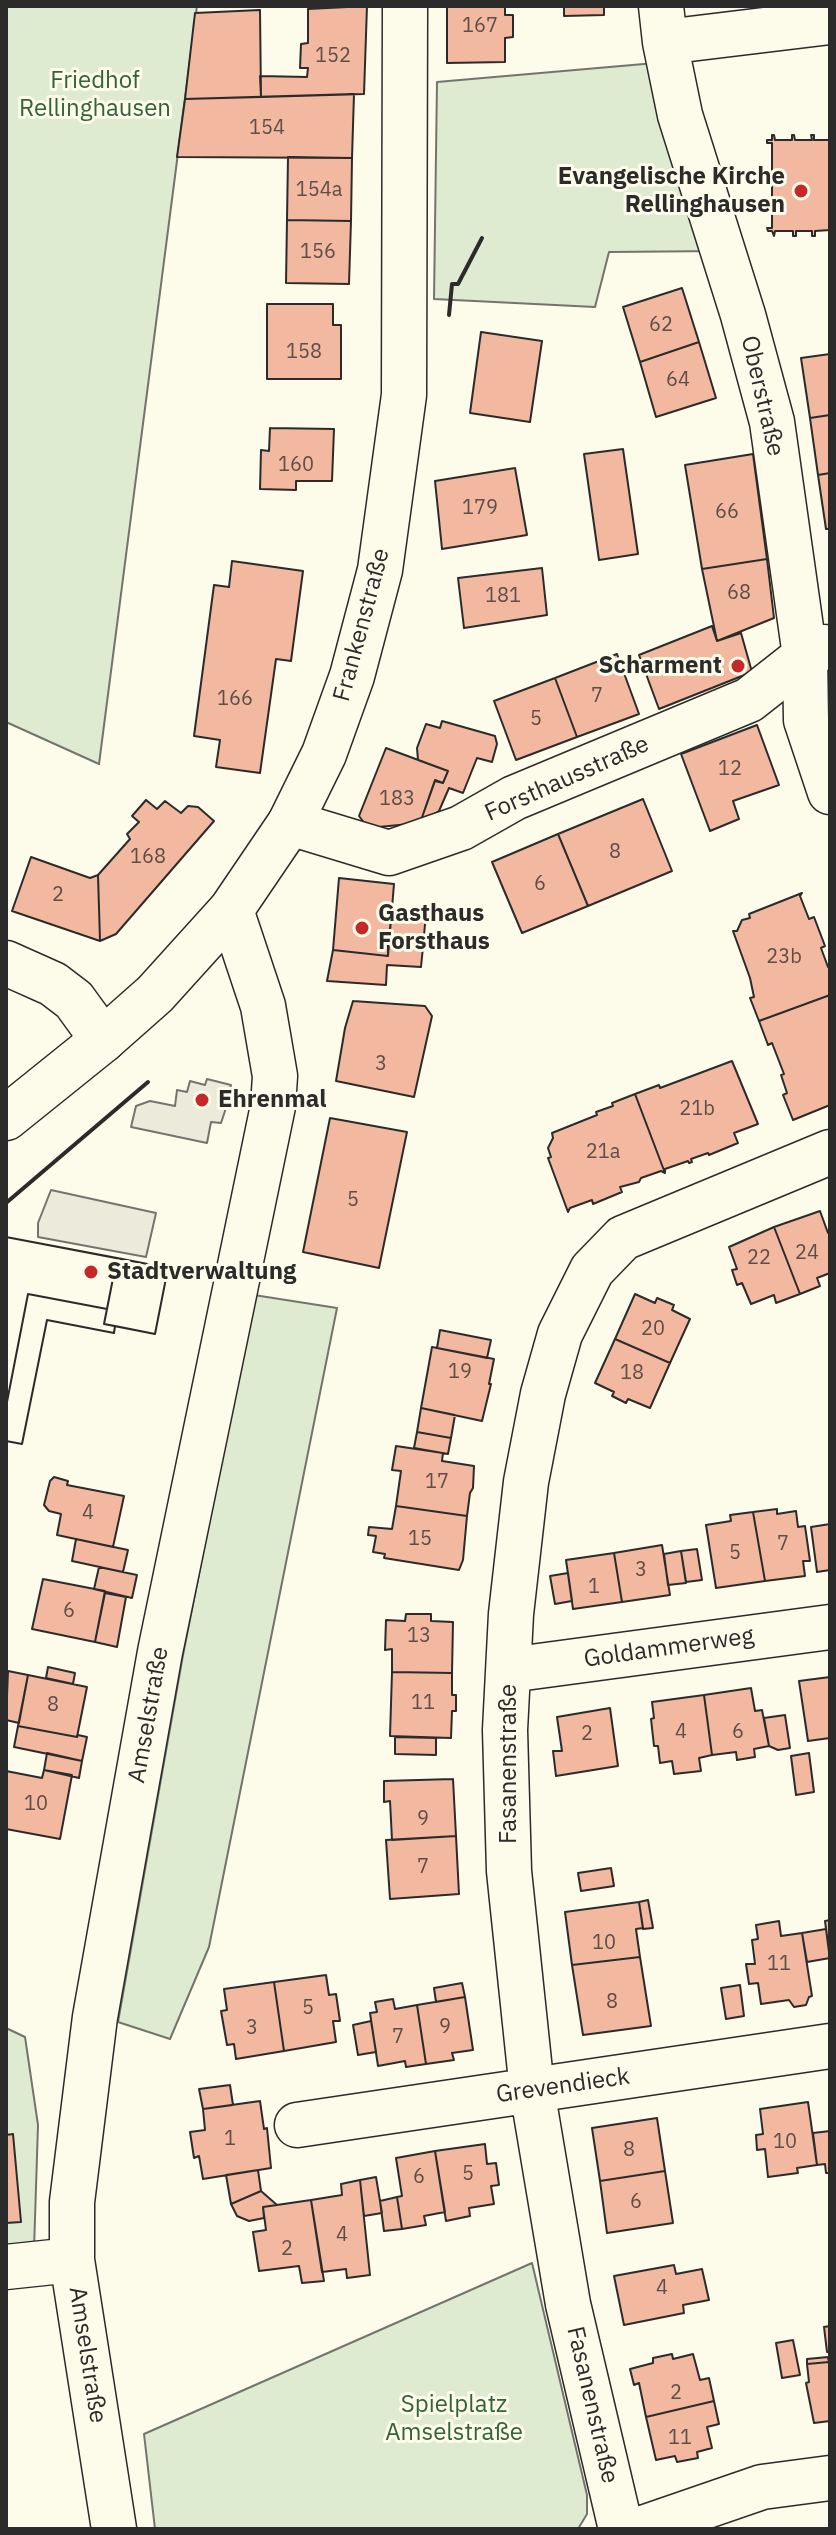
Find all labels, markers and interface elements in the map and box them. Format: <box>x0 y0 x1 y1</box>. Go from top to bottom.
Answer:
house number: 167 <box>462 14 498 38</box>
house number: 152 <box>315 44 351 68</box>
park label: Friedhof Rellinghausen <box>19 67 171 123</box>
house number: 154 <box>249 116 285 140</box>
place label: Evangelische Kirche Rellinghausen <box>558 163 785 219</box>
house number: 154a <box>296 178 342 202</box>
marker: Evangelische Kirche Rellinghausen <box>792 182 810 200</box>
house number: 156 <box>300 240 336 264</box>
house number: 62 <box>649 313 673 337</box>
street label: Oberstraße <box>734 333 790 459</box>
house number: 158 <box>286 340 322 364</box>
house number: 64 <box>666 368 690 392</box>
house number: 160 <box>278 453 314 477</box>
house number: 179 <box>462 496 498 520</box>
house number: 66 <box>715 500 739 524</box>
street label: Frankenstraße <box>328 545 396 705</box>
house number: 68 <box>727 581 751 605</box>
house number: 181 <box>485 584 521 608</box>
place label: Scharment <box>599 652 722 680</box>
marker: Scharment <box>729 657 747 675</box>
house number: 7 <box>591 684 603 708</box>
house number: 166 <box>217 687 253 711</box>
house number: 5 <box>530 707 542 731</box>
street label: Forsthausstraße <box>480 730 654 828</box>
house number: 12 <box>718 757 742 781</box>
house number: 183 <box>379 787 415 811</box>
house number: 8 <box>609 840 621 864</box>
house number: 168 <box>130 845 166 869</box>
house number: 6 <box>534 872 546 896</box>
house number: 2 <box>52 883 64 907</box>
place label: Gasthaus Forsthaus <box>378 900 490 956</box>
marker: Gasthaus Forsthaus <box>353 919 371 937</box>
house number: 23b <box>766 945 802 969</box>
house number: 3 <box>375 1052 387 1076</box>
place label: Ehrenmal <box>218 1086 327 1114</box>
marker: Ehrenmal <box>193 1091 211 1109</box>
house number: 21b <box>679 1097 715 1121</box>
house number: 21a <box>586 1140 620 1164</box>
house number: 5 <box>347 1188 359 1212</box>
house number: 24 <box>795 1241 819 1265</box>
house number: 22 <box>747 1246 771 1270</box>
place label: Stadtverwaltung <box>107 1258 296 1286</box>
marker: Stadtverwaltung <box>82 1263 100 1281</box>
house number: 20 <box>641 1317 665 1341</box>
house number: 19 <box>448 1360 472 1384</box>
house number: 18 <box>620 1361 644 1385</box>
house number: 17 <box>425 1470 449 1494</box>
house number: 4 <box>82 1501 94 1525</box>
house number: 15 <box>408 1527 432 1551</box>
house number: 7 <box>777 1532 789 1556</box>
house number: 5 <box>729 1541 741 1565</box>
house number: 3 <box>635 1558 647 1582</box>
house number: 1 <box>588 1575 600 1599</box>
house number: 6 <box>63 1599 75 1623</box>
street label: Goldammerweg <box>582 1622 756 1674</box>
house number: 13 <box>407 1624 431 1648</box>
street label: Amselstraße <box>123 1645 175 1785</box>
street label: Fasanenstraße <box>495 1684 523 1844</box>
house number: 11 <box>411 1691 435 1715</box>
house number: 8 <box>47 1693 59 1717</box>
house number: 4 <box>675 1720 687 1744</box>
house number: 6 <box>732 1720 744 1744</box>
house number: 2 <box>581 1722 593 1746</box>
house number: 10 <box>24 1792 48 1816</box>
house number: 9 <box>417 1807 429 1831</box>
house number: 7 <box>417 1855 429 1879</box>
house number: 10 <box>592 1931 616 1955</box>
house number: 11 <box>767 1952 791 1976</box>
house number: 8 <box>606 1990 618 2014</box>
house number: 5 <box>302 1996 314 2020</box>
house number: 9 <box>439 2015 451 2039</box>
house number: 3 <box>246 2016 258 2040</box>
house number: 7 <box>392 2025 404 2049</box>
street label: Grevendieck <box>494 2062 632 2110</box>
house number: 1 <box>224 2127 236 2151</box>
house number: 10 <box>773 2130 797 2154</box>
house number: 8 <box>623 2138 635 2162</box>
house number: 5 <box>462 2162 474 2186</box>
house number: 6 <box>413 2165 425 2189</box>
house number: 6 <box>630 2190 642 2214</box>
house number: 4 <box>336 2223 348 2247</box>
house number: 2 <box>281 2237 293 2261</box>
house number: 4 <box>656 2276 668 2300</box>
street label: Amselstraße <box>62 2285 112 2425</box>
street label: Fasanenstraße <box>560 2324 624 2486</box>
house number: 2 <box>670 2381 682 2405</box>
park label: Spielplatz Amselstraße <box>385 2391 523 2447</box>
house number: 11 <box>668 2426 692 2450</box>

